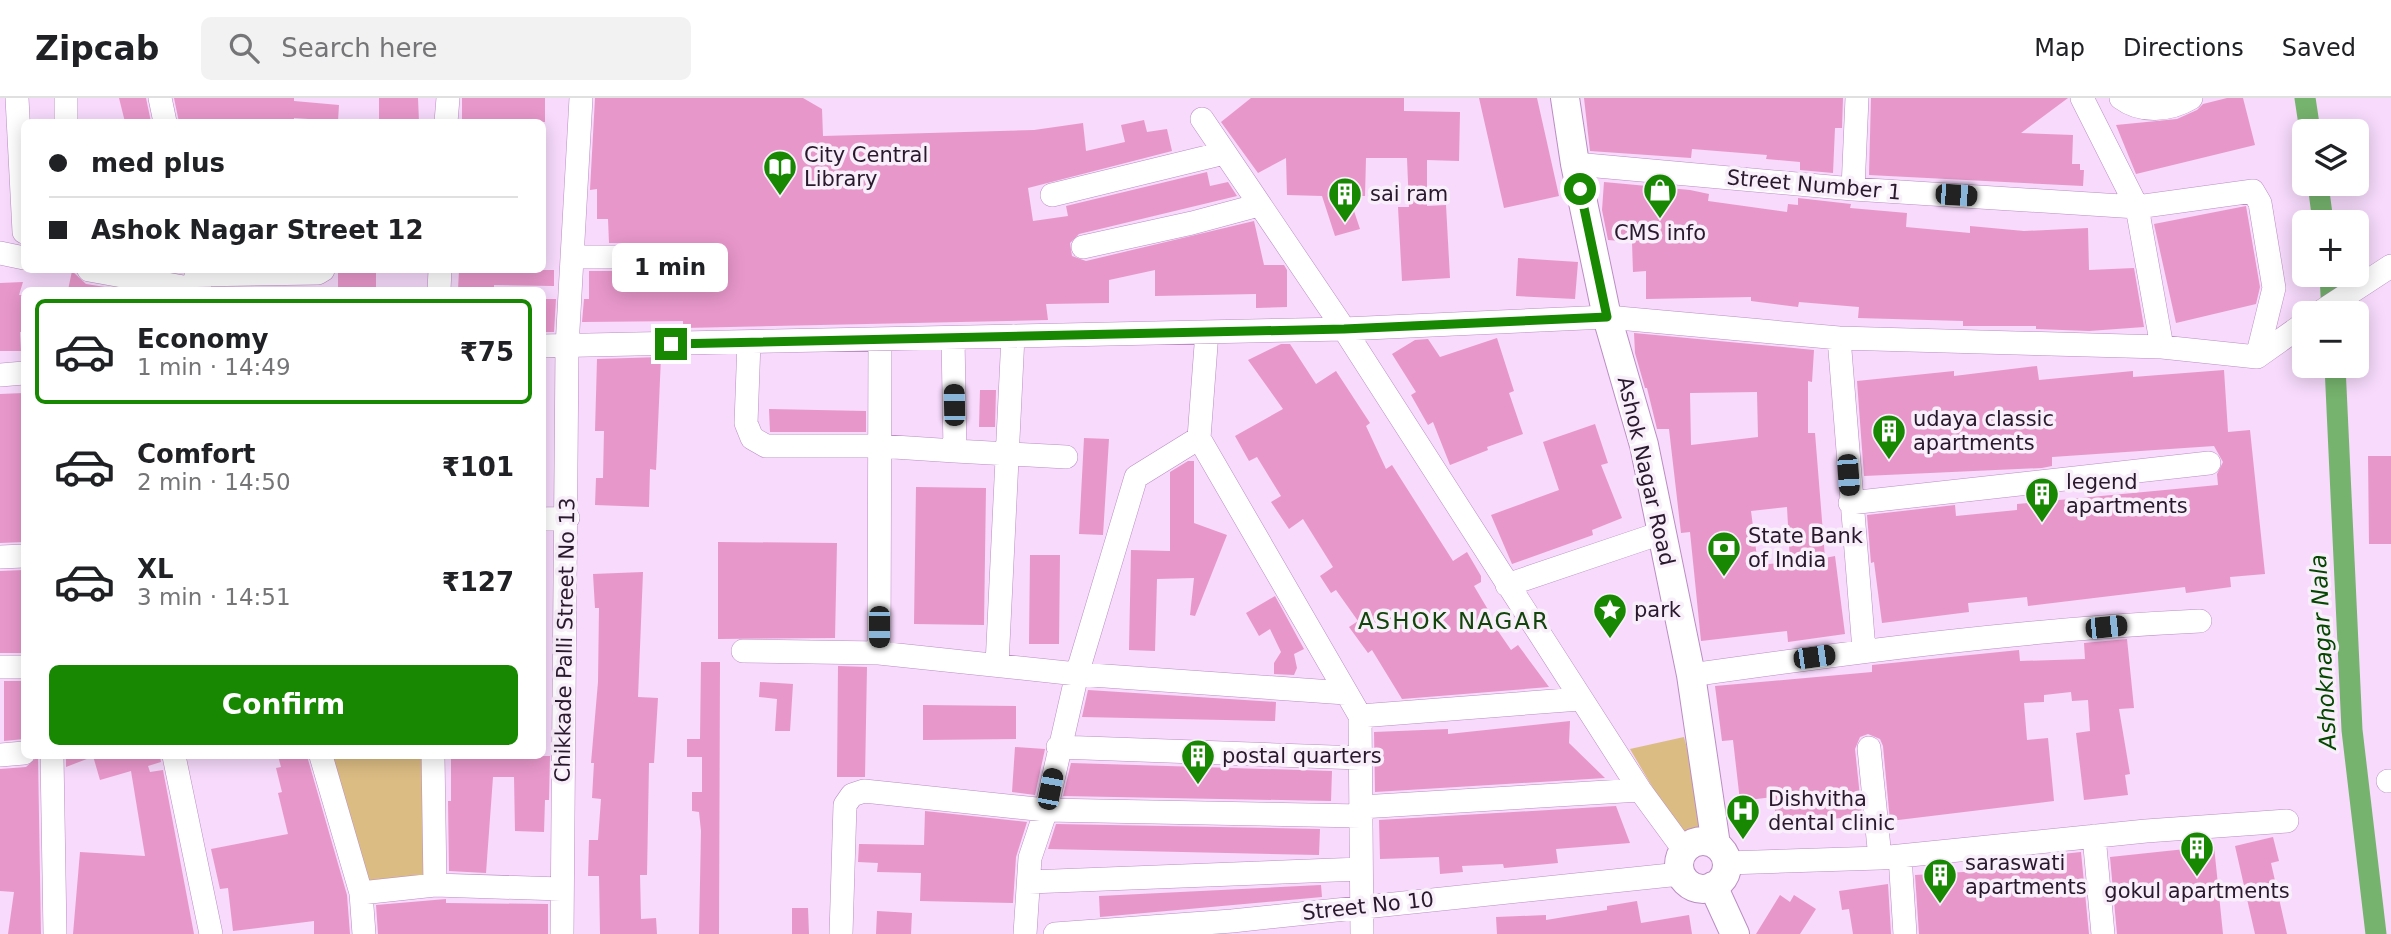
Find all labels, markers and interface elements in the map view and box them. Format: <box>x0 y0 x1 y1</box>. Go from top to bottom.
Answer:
search box <box>201 17 691 80</box>
text: Zipcab <box>35 29 159 68</box>
icon: search <box>225 29 263 67</box>
text: Search here <box>281 33 438 63</box>
text: Map <box>2034 34 2085 62</box>
text: Directions <box>2123 34 2244 62</box>
text: Saved <box>2282 34 2356 62</box>
map controls <box>2292 119 2369 378</box>
button: layers <box>2292 119 2369 196</box>
place label: City Central Library <box>804 143 928 191</box>
text: med plus <box>91 148 225 178</box>
library icon: City Central Library <box>761 148 799 197</box>
street label: Street Number 1 <box>1726 165 1902 205</box>
shop icon: CMS info <box>1641 171 1679 220</box>
route start <box>1564 173 1596 205</box>
building icon: sai ram <box>1326 175 1364 224</box>
place label: sai ram <box>1370 182 1448 206</box>
car <box>1935 183 1978 207</box>
button: + <box>2292 210 2369 287</box>
text: Ashok Nagar Street 12 <box>91 215 424 245</box>
place label: CMS info <box>1614 221 1706 245</box>
callout: 1 min <box>613 243 729 292</box>
text: 1 min <box>634 254 706 280</box>
button: − <box>2292 301 2369 378</box>
icon: car <box>53 320 116 383</box>
text: Economy <box>137 324 268 354</box>
route end <box>655 328 687 360</box>
text: ₹75 <box>460 337 514 367</box>
text: 1 min · 14:49 <box>137 354 291 380</box>
street label: Ashok Nagar Road <box>1613 374 1679 568</box>
car <box>944 384 965 426</box>
place label: udaya classic apartments <box>1913 407 2054 455</box>
building icon: udaya classic apartments <box>1870 412 1908 461</box>
icon: car <box>53 435 116 498</box>
text: Comfort <box>137 439 255 469</box>
text: ₹101 <box>442 452 514 482</box>
car <box>1837 453 1860 497</box>
text: 2 min · 14:50 <box>137 469 291 495</box>
place label: legend apartments <box>2066 470 2188 518</box>
building icon: legend apartments <box>2023 475 2061 524</box>
street label: Chikkade Palli Street No 13 <box>551 497 579 783</box>
place label: State Bank of India <box>1748 524 1864 572</box>
bank icon: State Bank of India <box>1705 529 1743 578</box>
icon: car <box>53 550 116 613</box>
text: XL <box>137 554 174 584</box>
water label: Ashoknagar Nala <box>2305 554 2341 752</box>
text: ₹127 <box>442 567 514 597</box>
text: 3 min · 14:51 <box>137 584 291 610</box>
place icon: park <box>1591 591 1629 640</box>
place label: park <box>1634 598 1682 622</box>
car <box>869 606 890 648</box>
district label: ASHOK NAGAR <box>1358 608 1550 634</box>
car <box>2085 614 2128 640</box>
car <box>1792 644 1837 670</box>
button: Confirm <box>49 665 518 745</box>
building icon: postal quarters <box>1179 737 1217 786</box>
place label: postal quarters <box>1222 744 1382 768</box>
car <box>1036 766 1065 812</box>
place label: Dishvitha dental clinic <box>1768 787 1895 835</box>
hospital icon: Dishvitha dental clinic <box>1724 792 1762 841</box>
building icon: gokul apartments <box>2178 829 2216 878</box>
place label: saraswati apartments <box>1965 851 2087 899</box>
building icon: saraswati apartments <box>1921 856 1959 905</box>
place label: gokul apartments <box>2104 879 2290 903</box>
street label: Street No 10 <box>1301 887 1435 925</box>

